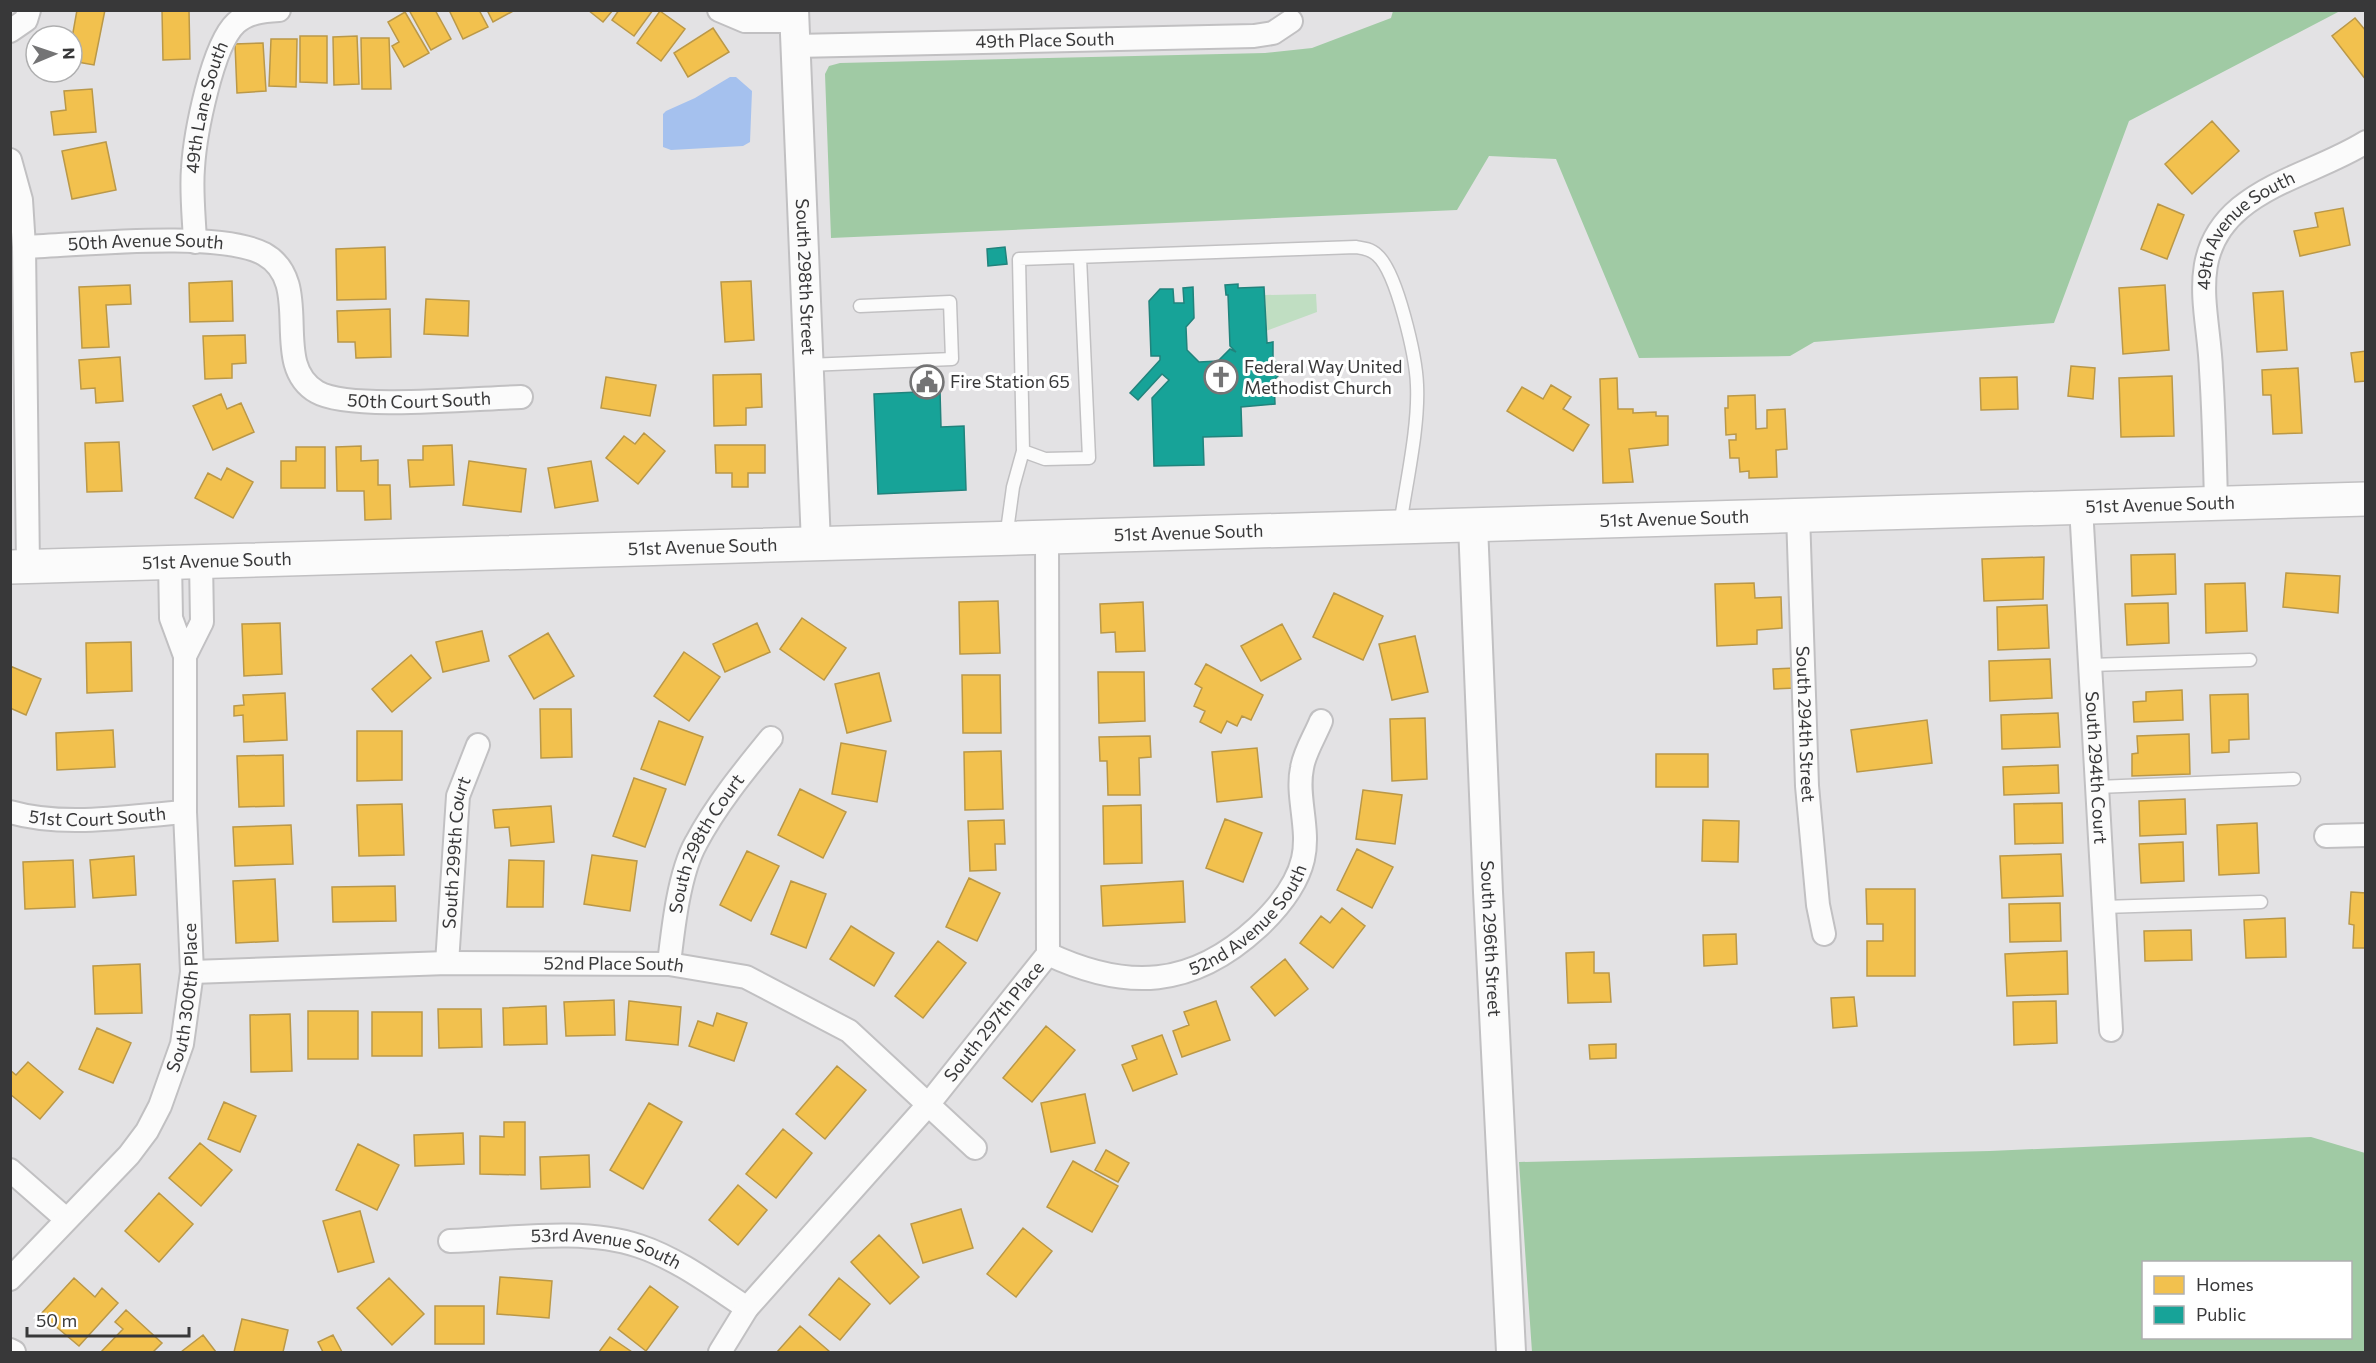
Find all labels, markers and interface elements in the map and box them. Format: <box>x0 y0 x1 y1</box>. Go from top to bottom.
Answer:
north arrow <box>24 24 84 84</box>
street label: 49th Place South <box>975 27 1115 52</box>
street label: 49th Lane South <box>181 38 232 174</box>
text: N <box>60 47 79 60</box>
street label: 49th Avenue South <box>2192 166 2298 290</box>
street label: South 298th Street <box>792 198 820 355</box>
street label: 50th Avenue South <box>67 229 225 255</box>
place label: Federal Way United Methodist Church <box>1244 355 1402 398</box>
church icon: Federal Way United Methodist Church <box>1203 359 1239 395</box>
public building icon: Fire Station 65 <box>909 364 945 400</box>
place label: Fire Station 65 <box>950 370 1070 392</box>
street label: 50th Court South <box>346 386 492 412</box>
street label: 51st Avenue South <box>2085 491 2235 517</box>
street label: 51st Avenue South <box>1599 505 1749 531</box>
street label: 51st Avenue South <box>1113 519 1264 545</box>
street label: 51st Avenue South <box>628 533 778 559</box>
street label: 51st Avenue South <box>142 547 292 573</box>
street label: South 294th Street <box>1792 645 1820 803</box>
street label: South 294th Court <box>2082 690 2112 845</box>
street label: South 298th Court <box>664 769 748 915</box>
street label: South 299th Court <box>437 773 475 929</box>
street label: 51st Court South <box>27 802 167 830</box>
street label: South 296th Street <box>1477 860 1506 1017</box>
street label: 52nd Avenue South <box>1185 861 1311 979</box>
street label: South 300th Place <box>161 923 202 1075</box>
street label: 52nd Place South <box>543 951 686 976</box>
street label: South 297th Place <box>939 956 1048 1086</box>
street label: 53rd Avenue South <box>530 1223 685 1273</box>
legend <box>2142 1261 2352 1339</box>
text: Homes <box>2196 1273 2254 1295</box>
scale bar <box>27 1300 189 1338</box>
text: Public <box>2196 1303 2246 1325</box>
text: 50 m <box>36 1309 77 1331</box>

